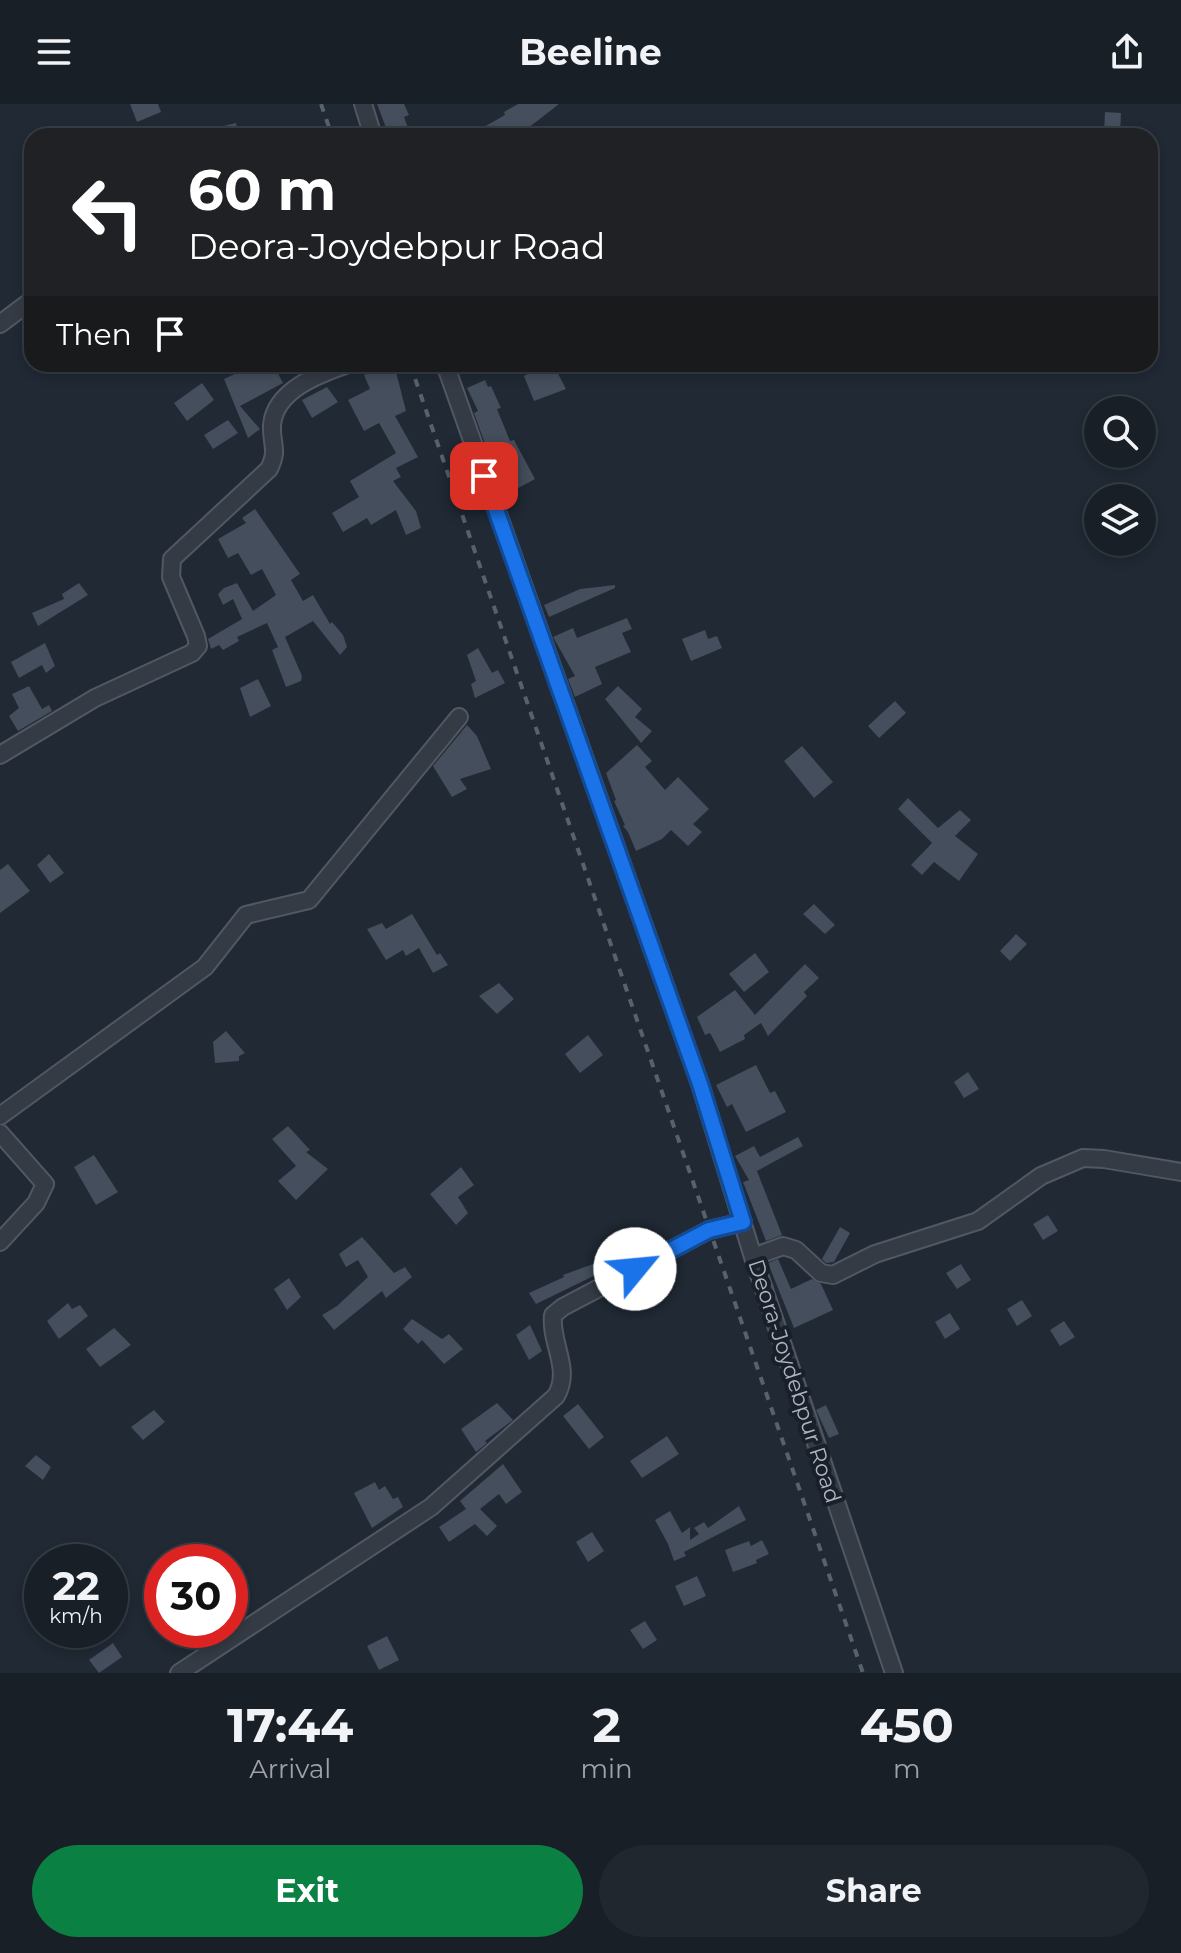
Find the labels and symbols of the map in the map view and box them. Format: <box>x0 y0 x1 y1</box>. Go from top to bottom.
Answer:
pin <box>450 442 518 510</box>
position arrow <box>593 1227 677 1311</box>
street label: Deora-Joydebpur Road <box>742 1256 847 1507</box>
speed limit sign: 30 <box>144 1544 248 1648</box>

